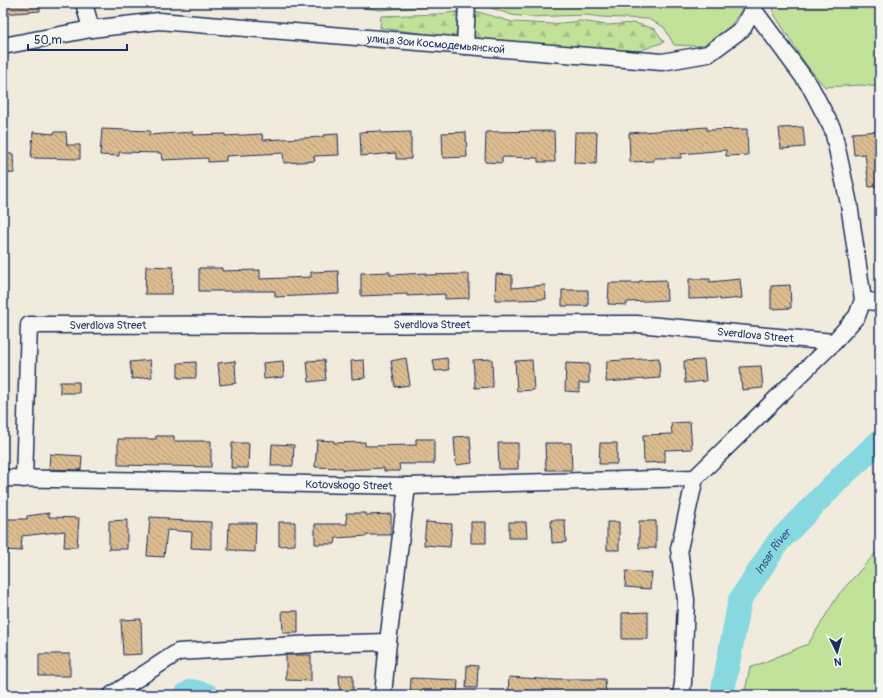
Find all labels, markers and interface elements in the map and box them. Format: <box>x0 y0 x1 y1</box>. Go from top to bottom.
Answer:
scale bar <box>28 26 127 52</box>
street label: улица Зои Космодемьянской <box>366 31 505 56</box>
text: 50 m <box>34 33 62 48</box>
street label: Sverdlova Street <box>69 318 147 331</box>
street label: Sverdlova Street <box>393 318 471 331</box>
street label: Sverdlova Street <box>717 325 795 345</box>
street label: Kotovskogo Street <box>305 477 393 492</box>
water label: Insar River <box>751 524 795 577</box>
north arrow <box>817 632 857 672</box>
text: N <box>833 655 842 668</box>

